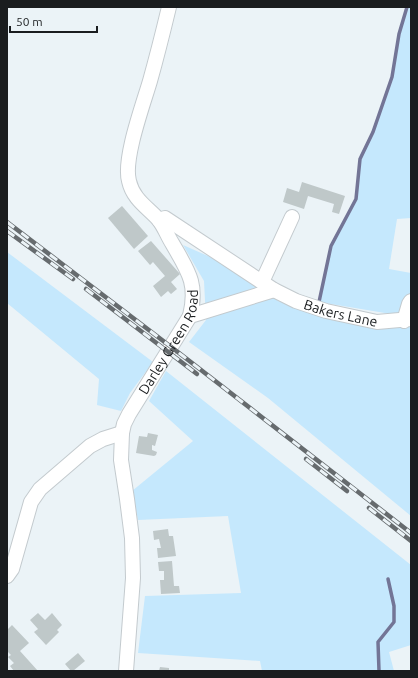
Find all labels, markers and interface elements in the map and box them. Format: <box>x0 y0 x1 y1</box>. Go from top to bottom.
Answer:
scale bar <box>10 8 97 34</box>
text: 50 m <box>16 15 43 28</box>
street label: Darley Green Road <box>135 289 201 397</box>
street label: Bakers Lane <box>302 296 379 330</box>

